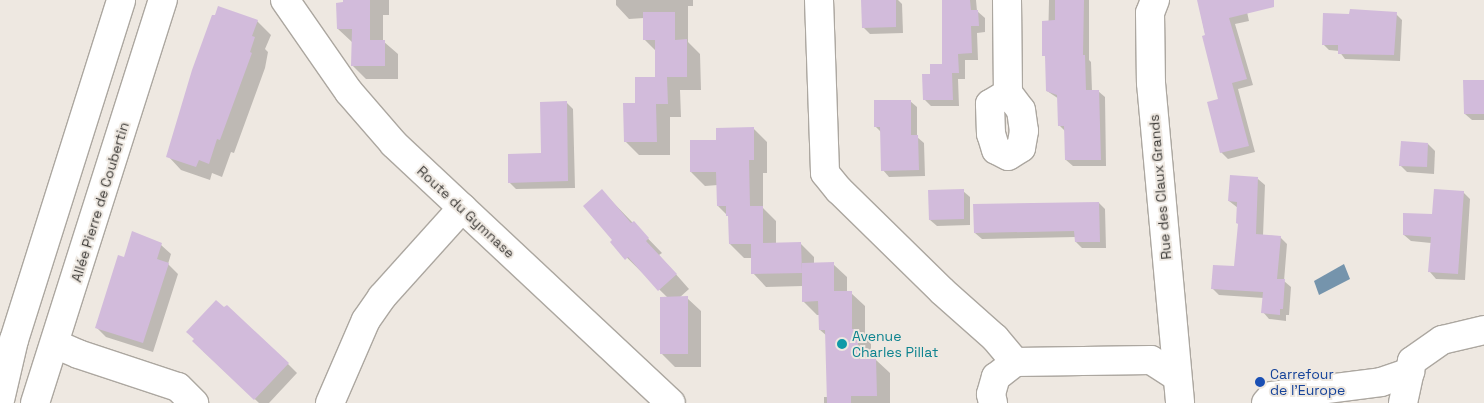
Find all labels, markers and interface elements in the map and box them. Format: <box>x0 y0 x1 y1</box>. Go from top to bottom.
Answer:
street label: Rue des Claux Grands <box>1145 114 1175 260</box>
street label: Allée Pierre de Coubertin <box>68 120 132 284</box>
street label: Route du Gymnase <box>414 162 518 262</box>
place label: Avenue Charles Pillat <box>852 328 938 361</box>
marker: Avenue Charles Pillat <box>836 338 848 350</box>
place label: Carrefour de l'Europe <box>1270 366 1345 398</box>
marker: Carrefour de l'Europe <box>1254 376 1266 388</box>

